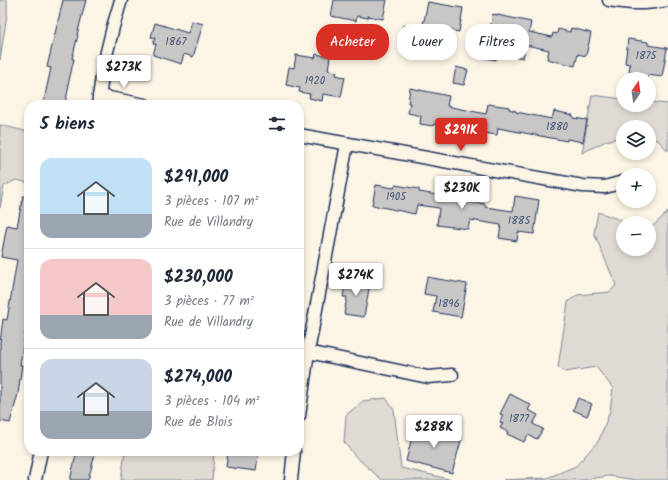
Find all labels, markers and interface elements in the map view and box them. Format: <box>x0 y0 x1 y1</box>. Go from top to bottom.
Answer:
chip: Acheter <box>316 24 389 60</box>
chip: Louer <box>397 24 457 60</box>
chip: Filtres <box>465 24 529 60</box>
house number: 1867 <box>165 33 188 51</box>
house number: 1875 <box>635 47 658 65</box>
pin: $273K <box>96 55 152 89</box>
text: $273K <box>106 57 142 78</box>
house number: 1920 <box>305 72 326 90</box>
north arrow <box>616 72 656 112</box>
map controls <box>616 72 656 256</box>
text: 5 biens <box>40 111 95 138</box>
icon: filters <box>266 113 288 135</box>
pin: $291K <box>433 118 489 152</box>
house number: 1880 <box>546 118 569 136</box>
text: $291K <box>444 120 478 141</box>
button: layers <box>616 120 656 160</box>
text: $291,000 <box>164 164 228 191</box>
button: + <box>616 168 656 208</box>
icon: home <box>72 174 120 222</box>
pin: $230K <box>434 176 490 210</box>
text: $230K <box>444 178 480 199</box>
house number: 1905 <box>386 188 407 206</box>
text: 3 pièces · 107 m² <box>164 191 258 212</box>
text: Rue de Villandry <box>164 212 253 233</box>
house number: 1885 <box>508 212 531 230</box>
button: − <box>616 216 656 256</box>
pin: $274K <box>328 263 384 297</box>
text: $230,000 <box>164 264 233 291</box>
text: $274K <box>338 265 374 286</box>
icon: home <box>72 275 120 323</box>
text: 3 pièces · 77 m² <box>164 291 254 312</box>
house number: 1896 <box>438 295 460 313</box>
text: Rue de Villandry <box>164 312 253 333</box>
text: $274,000 <box>164 364 232 391</box>
icon: home <box>72 375 120 423</box>
text: 3 pièces · 104 m² <box>164 391 260 412</box>
house number: 1877 <box>509 410 530 428</box>
text: Rue de Blois <box>164 412 232 433</box>
pin: $288K <box>406 415 462 449</box>
text: $288K <box>415 417 453 438</box>

